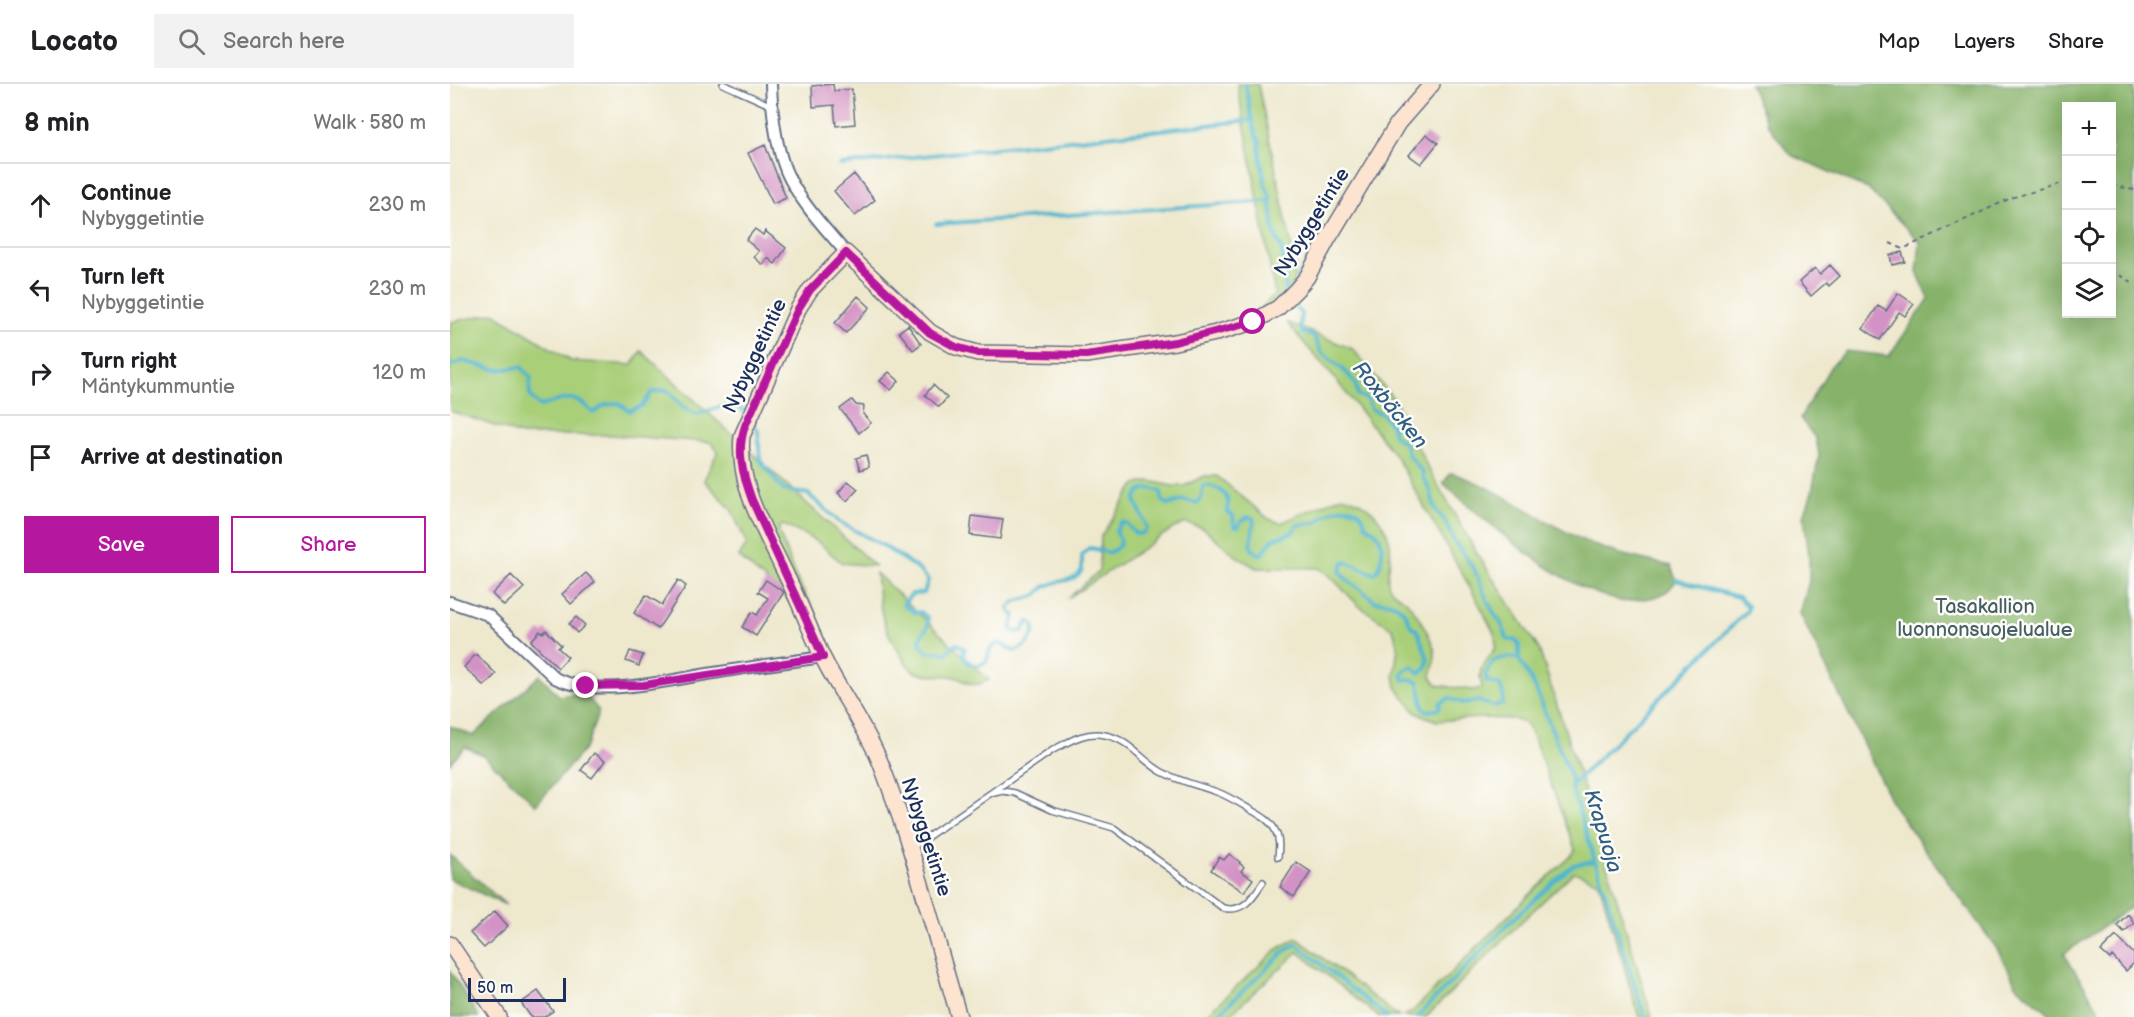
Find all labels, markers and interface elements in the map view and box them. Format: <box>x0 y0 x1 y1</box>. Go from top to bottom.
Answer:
search box <box>154 14 574 68</box>
text: Locato <box>30 25 118 58</box>
icon: search <box>175 25 208 58</box>
text: Search here <box>223 28 345 55</box>
text: Map <box>1878 29 1920 54</box>
text: Layers <box>1953 29 2015 54</box>
text: Share <box>2048 29 2104 54</box>
map controls <box>2062 102 2116 318</box>
button: + <box>2062 102 2116 156</box>
text: 8 min <box>24 108 90 139</box>
text: Walk · 580 m <box>313 111 426 135</box>
button: − <box>2062 156 2116 210</box>
street label: Nybyggetintie <box>1269 163 1355 281</box>
text: Continue <box>81 180 171 207</box>
icon: ahead <box>24 189 57 222</box>
text: 230 m <box>369 193 426 217</box>
text: Nybyggetintie <box>81 207 204 231</box>
button: locate <box>2062 210 2116 264</box>
text: Turn left <box>81 264 165 291</box>
button: layers <box>2062 264 2116 318</box>
icon: left <box>24 273 57 306</box>
text: 230 m <box>369 277 426 301</box>
text: Nybyggetintie <box>81 291 204 315</box>
street label: Nybyggetintie <box>718 295 792 417</box>
route start <box>1239 308 1265 334</box>
text: Turn right <box>81 348 177 375</box>
water label: Roxbäcken <box>1347 356 1433 454</box>
icon: right <box>24 357 57 390</box>
text: 120 m <box>373 361 426 385</box>
text: Mäntykummuntie <box>81 375 235 399</box>
icon: arrive <box>24 441 57 474</box>
text: Arrive at destination <box>81 444 283 471</box>
button: Save <box>24 516 219 573</box>
button: Share <box>231 516 426 573</box>
park label: Tasakallion luonnonsuojelualue <box>1897 595 2073 642</box>
route end <box>572 672 598 698</box>
street label: Nybyggetintie <box>896 775 957 900</box>
water label: Krapuoja <box>1578 786 1628 876</box>
scale bar <box>468 975 566 1002</box>
text: 50 m <box>477 979 513 998</box>

